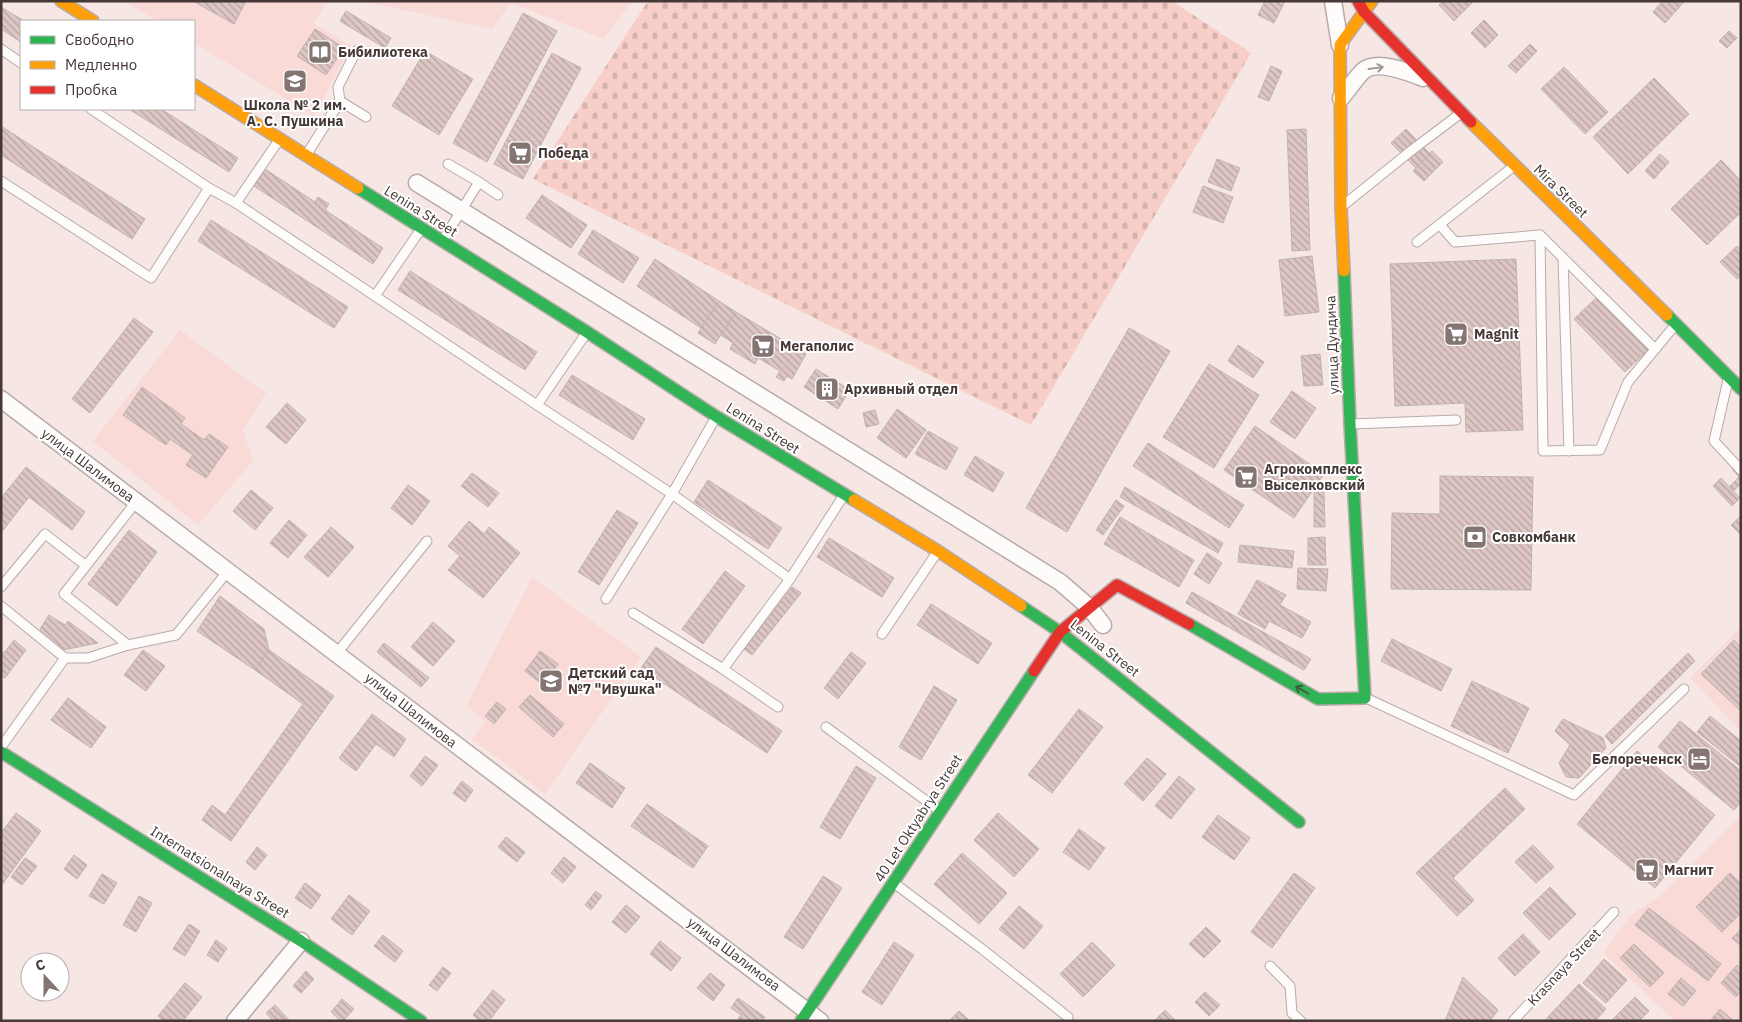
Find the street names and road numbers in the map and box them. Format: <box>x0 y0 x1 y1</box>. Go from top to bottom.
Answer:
street label: Mira Street <box>1530 161 1592 222</box>
street label: Lenina Street <box>381 181 461 241</box>
street label: улица Дундича <box>1321 295 1343 395</box>
street label: Lenina Street <box>723 398 803 458</box>
street label: улица Шалимова <box>38 424 139 506</box>
street label: Lenina Street <box>1067 615 1143 681</box>
street label: улица Шалимова <box>361 668 461 752</box>
street label: 40 Let Oktyabrya Street <box>870 751 966 885</box>
street label: Internatsionalnaya Street <box>147 822 293 922</box>
street label: улица Шалимова <box>684 913 785 995</box>
street label: Krasnaya Street <box>1524 924 1605 1010</box>

